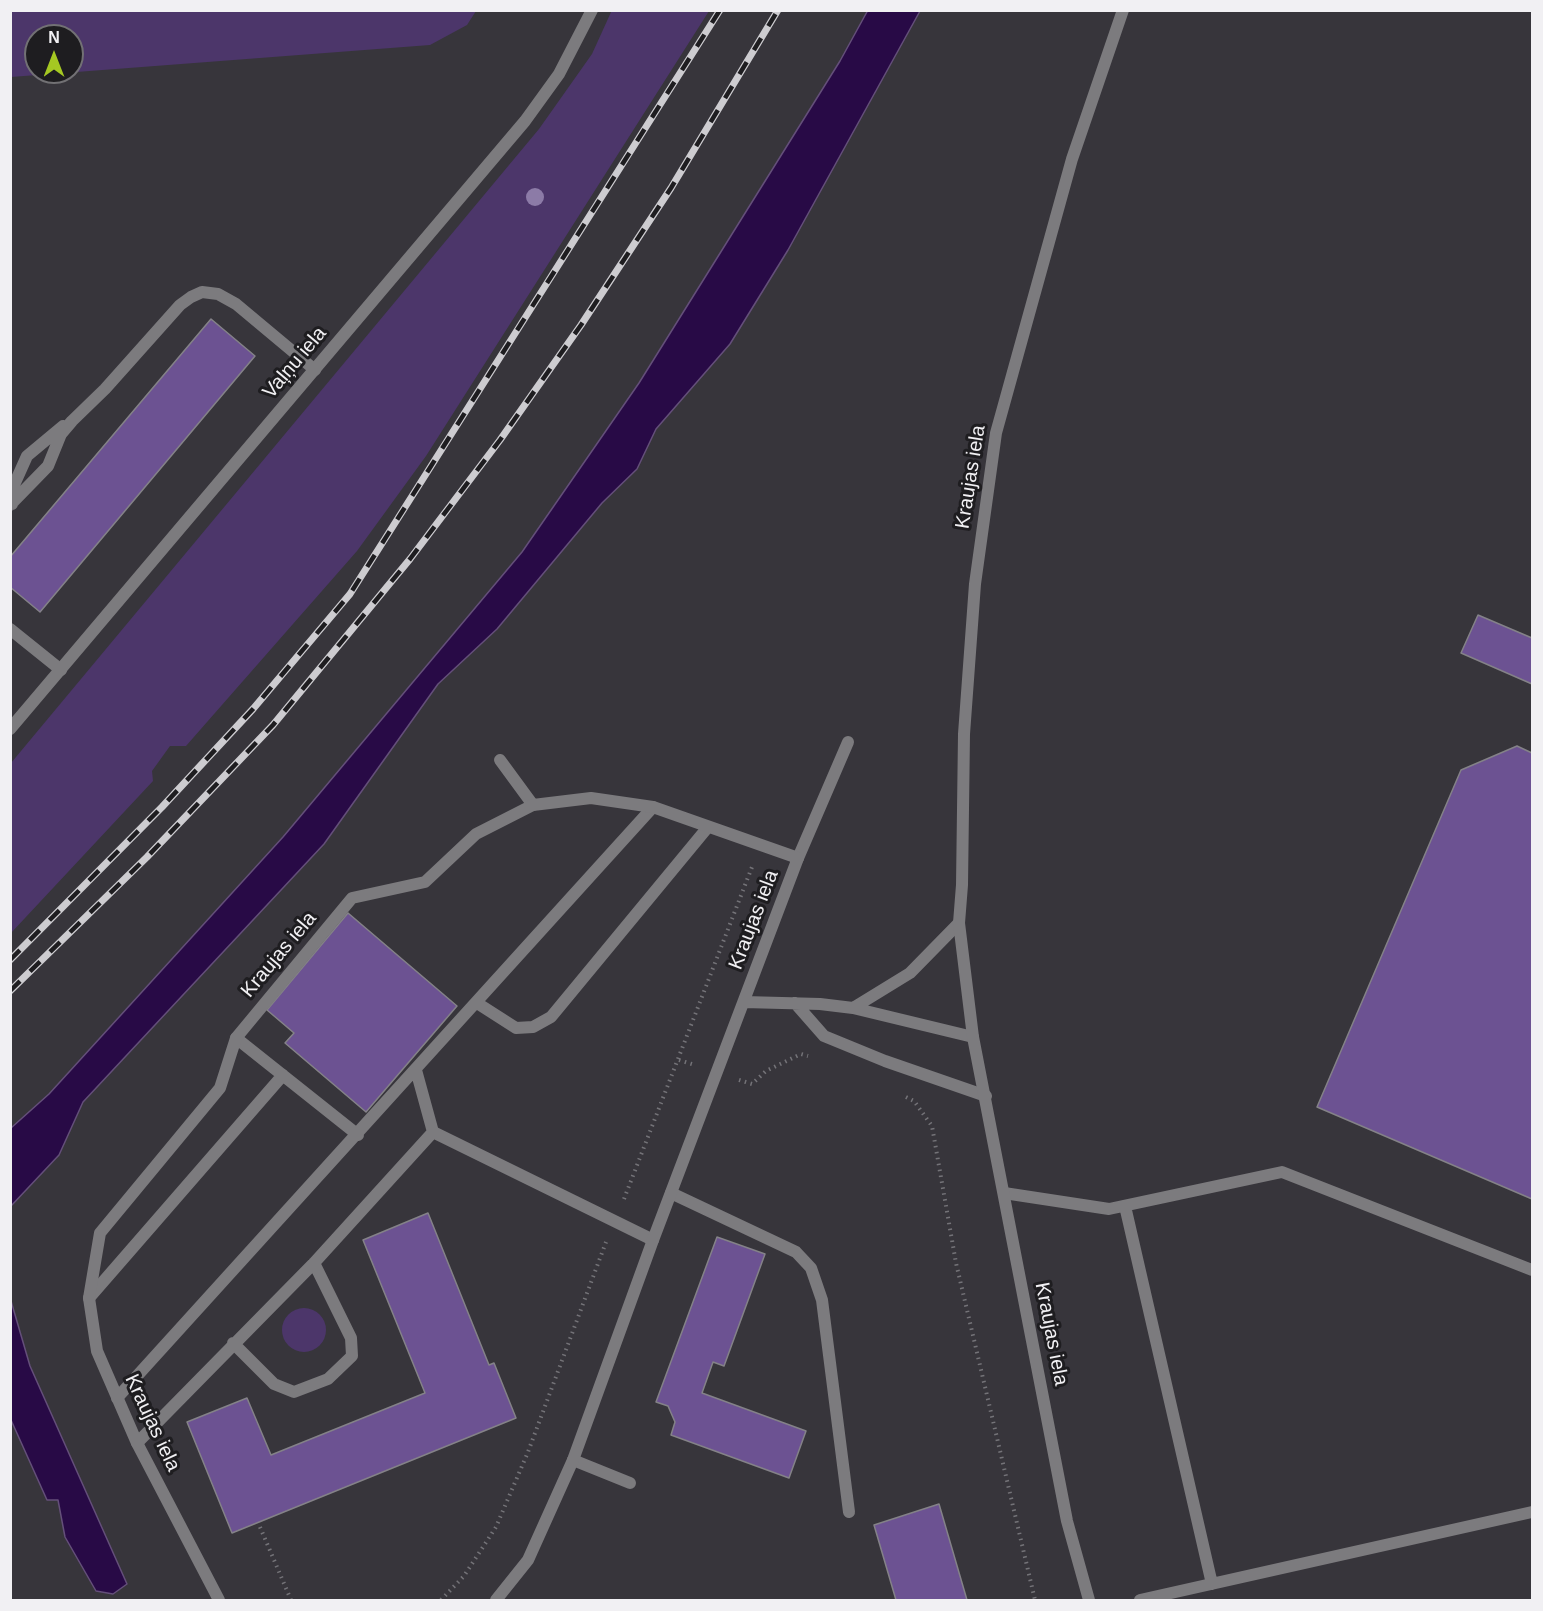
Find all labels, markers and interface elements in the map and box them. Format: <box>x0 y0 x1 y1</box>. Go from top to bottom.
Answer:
north arrow <box>24 24 84 84</box>
text: N <box>48 29 60 46</box>
street label: Vaļņu iela <box>258 322 332 404</box>
street label: Kraujas iela <box>951 424 991 530</box>
street label: Kraujas iela <box>724 867 784 973</box>
street label: Kraujas iela <box>236 907 322 1003</box>
street label: Kraujas iela <box>1029 1280 1073 1388</box>
street label: Kraujas iela <box>119 1371 185 1475</box>

